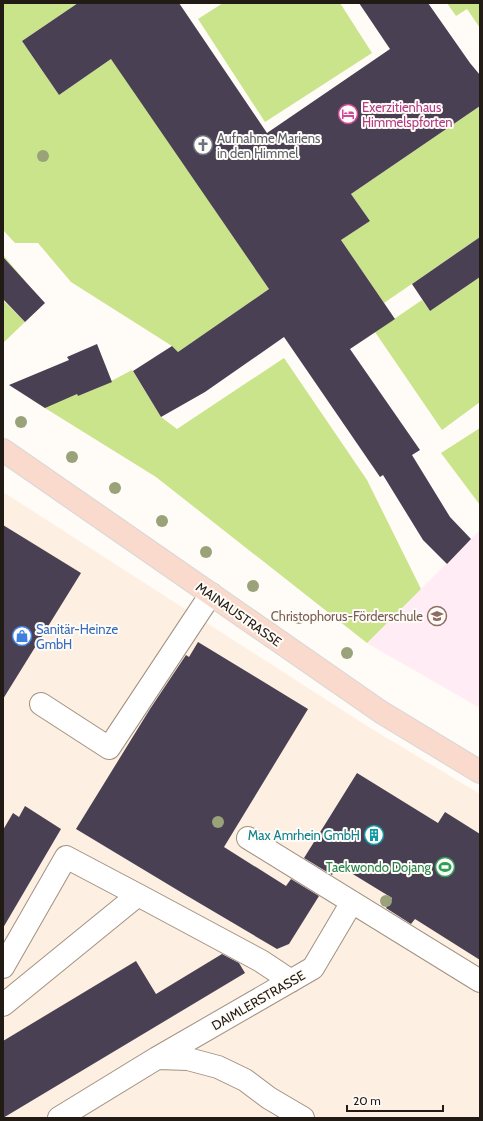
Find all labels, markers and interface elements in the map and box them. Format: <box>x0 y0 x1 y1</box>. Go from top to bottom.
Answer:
place label: Exerzitienhaus Himmelspforten <box>362 99 453 130</box>
hotel icon: Exerzitienhaus Himmelspforten <box>337 103 359 125</box>
place label: Aufnahme Mariens in den Himmel <box>217 130 321 161</box>
church icon: Aufnahme Mariens in den Himmel <box>192 134 214 156</box>
street label: MAINAUSTRASSE <box>193 578 285 650</box>
school or university icon: Christophorus-Förderschule <box>426 605 448 627</box>
place label: Christophorus-Förderschule <box>271 608 423 624</box>
place label: Sanitär-Heinze GmbH <box>36 621 118 652</box>
shop icon: Sanitär-Heinze GmbH <box>11 625 33 647</box>
building icon: Max Amrhein GmbH <box>363 824 385 846</box>
place label: Max Amrhein GmbH <box>248 827 360 843</box>
sports icon: Taekwondo Dojang <box>434 856 456 878</box>
place label: Taekwondo Dojang <box>326 859 432 876</box>
street label: DAIMLERSTRASSE <box>208 967 308 1033</box>
scale bar <box>347 1087 443 1113</box>
text: 20 m <box>353 1093 381 1108</box>

